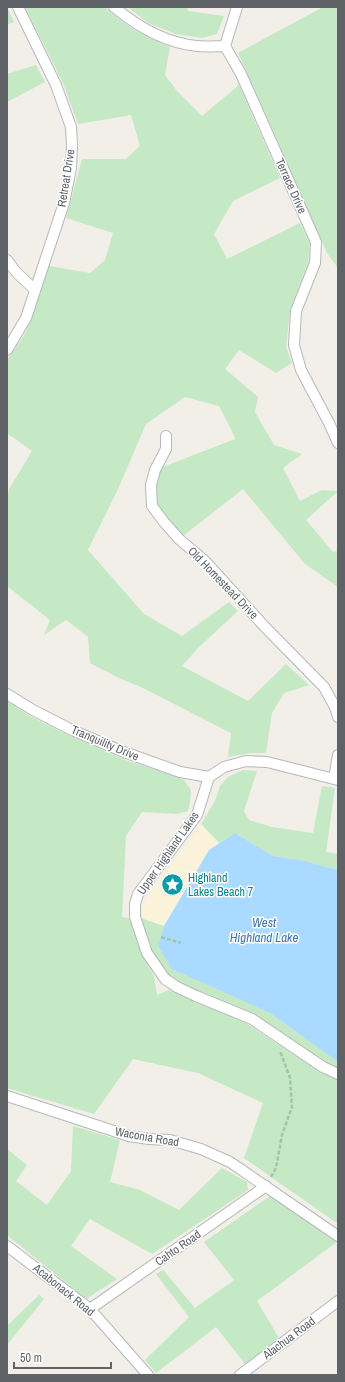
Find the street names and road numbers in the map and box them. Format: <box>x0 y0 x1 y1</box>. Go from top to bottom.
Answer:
street label: Retreat Drive <box>54 148 78 208</box>
street label: Terrace Drive <box>272 156 310 216</box>
street label: Old Homestead Drive <box>184 543 262 623</box>
street label: Tranquility Drive <box>69 721 141 765</box>
street label: Upper Highland Lakes <box>133 808 203 898</box>
street label: Waconia Road <box>114 1124 180 1150</box>
street label: Cahto Road <box>152 1226 204 1270</box>
street label: Acabonack Road <box>29 1260 98 1320</box>
street label: Alachua Road <box>259 1313 318 1364</box>

